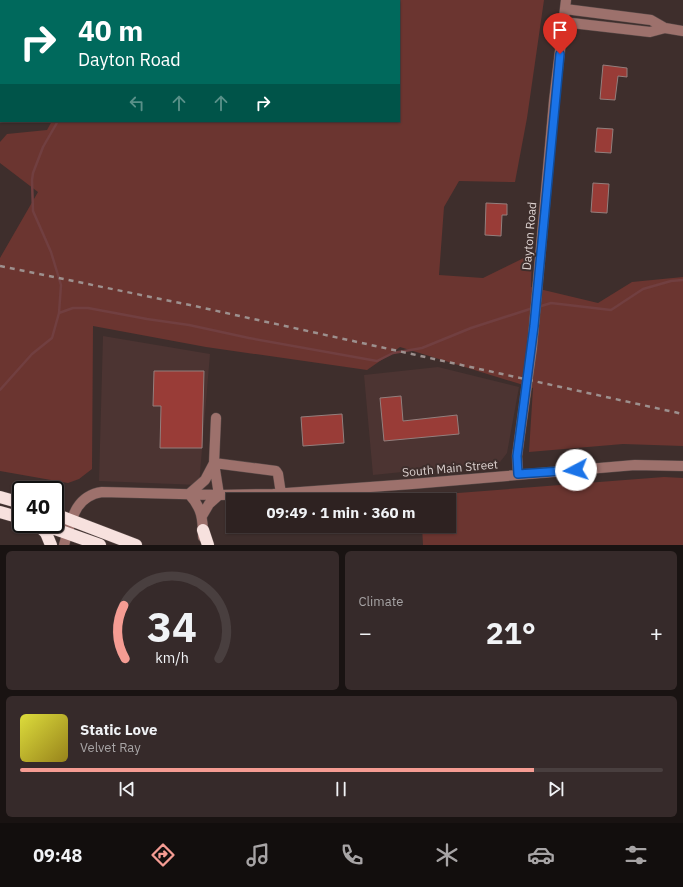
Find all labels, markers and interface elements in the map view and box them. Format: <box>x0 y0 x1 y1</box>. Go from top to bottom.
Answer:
text: 40 m <box>78 12 143 49</box>
pin <box>543 13 577 54</box>
icon: right <box>12 16 64 68</box>
icon: arrive <box>549 19 571 41</box>
text: Dayton Road <box>78 48 181 71</box>
icon: left <box>126 92 148 114</box>
icon: ahead <box>168 92 190 114</box>
icon: ahead <box>210 92 232 114</box>
icon: right <box>252 92 274 114</box>
street label: Dayton Road <box>519 201 539 271</box>
position arrow <box>555 449 597 491</box>
street label: South Main Street <box>401 456 499 480</box>
speed limit sign: 40 <box>12 481 64 533</box>
text: 09:49 · 1 min · 360 m <box>267 503 415 522</box>
text: Climate <box>359 593 403 610</box>
text: 34 <box>147 598 197 652</box>
text: 21° <box>486 613 536 652</box>
text: − <box>359 618 372 647</box>
text: + <box>650 618 663 647</box>
text: km/h <box>155 647 189 666</box>
text: Static Love <box>80 720 157 739</box>
text: Velvet Ray <box>80 739 141 756</box>
icon: previous <box>116 778 138 800</box>
icon: pause <box>330 778 352 800</box>
icon: next <box>545 778 567 800</box>
icon: directions <box>149 841 177 869</box>
icon: music <box>244 841 272 869</box>
icon: phone <box>338 841 366 869</box>
icon: climate <box>433 841 461 869</box>
icon: car <box>527 841 555 869</box>
icon: filters <box>622 841 650 869</box>
text: 09:48 <box>33 844 82 867</box>

